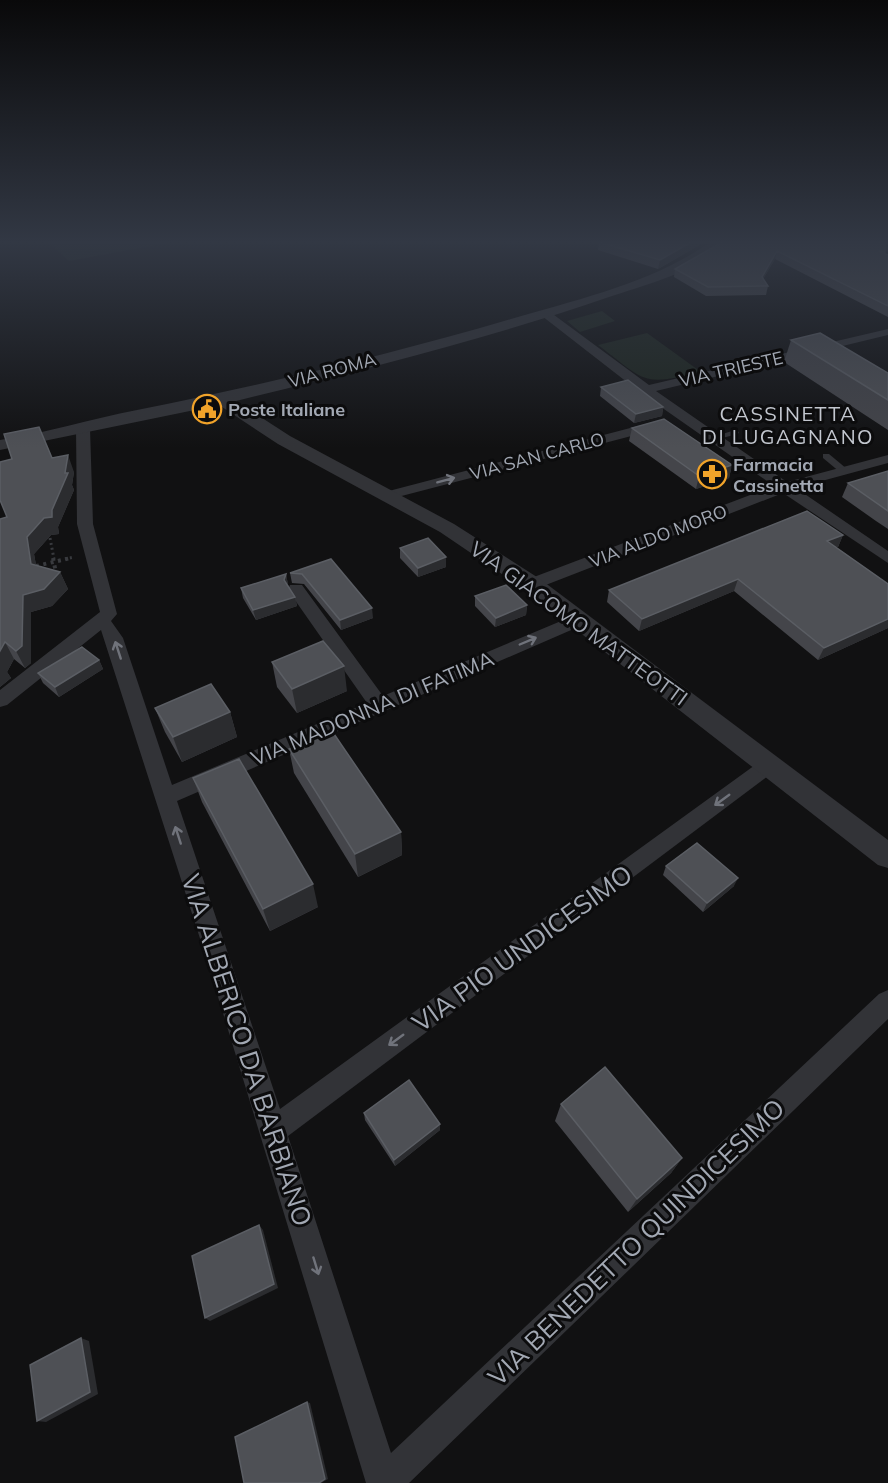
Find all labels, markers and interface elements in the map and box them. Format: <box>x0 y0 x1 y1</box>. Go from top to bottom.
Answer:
street label: VIA TRIESTE <box>677 346 785 392</box>
street label: VIA ROMA <box>286 347 378 393</box>
public building icon: Poste Italiane <box>191 393 223 425</box>
place label: Poste Italiane <box>228 398 345 421</box>
district label: CASSINETTA DI LUGAGNANO <box>702 401 874 449</box>
street label: VIA SAN CARLO <box>467 427 607 485</box>
place label: Farmacia Cassinetta <box>733 453 824 497</box>
pharmacy icon: Farmacia Cassinetta <box>696 458 728 490</box>
one-way arrow <box>437 474 456 485</box>
street label: VIA ALDO MORO <box>586 499 730 573</box>
street label: VIA GIACOMO MATTEOTTI <box>465 535 693 711</box>
one-way arrow <box>519 635 537 646</box>
one-way arrow <box>111 641 122 660</box>
street label: VIA MADONNA DI FATIMA <box>247 645 498 771</box>
one-way arrow <box>714 794 730 806</box>
one-way arrow <box>172 826 183 845</box>
street label: VIA PIO UNDICESIMO <box>406 857 638 1039</box>
street label: VIA ALBERICO DA BARBIANO <box>174 870 320 1230</box>
one-way arrow <box>388 1034 404 1047</box>
street label: VIA BENEDETTO QUINDICESIMO <box>481 1091 791 1393</box>
one-way arrow <box>311 1256 322 1275</box>

